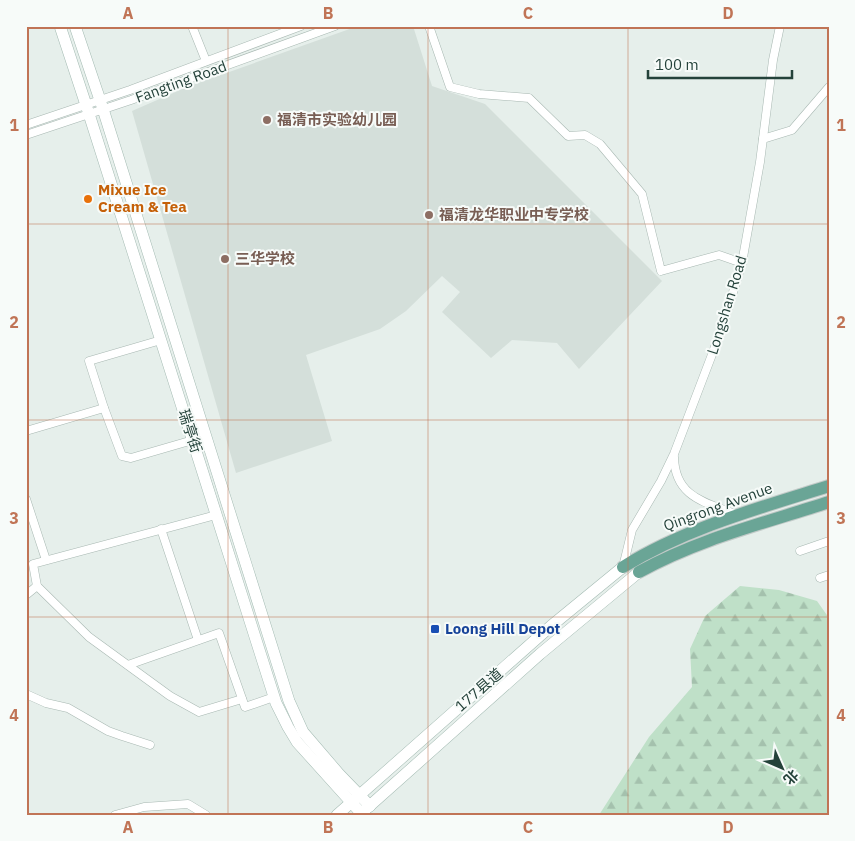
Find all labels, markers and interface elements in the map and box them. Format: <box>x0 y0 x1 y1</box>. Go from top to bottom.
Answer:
text: A <box>123 3 134 23</box>
text: B <box>323 3 334 23</box>
text: C <box>523 3 533 23</box>
text: D <box>722 3 734 23</box>
scale bar <box>648 48 791 80</box>
text: 100 m <box>655 55 699 74</box>
street label: Fangting Road <box>133 56 229 107</box>
place label: 福清市实验幼儿园 <box>277 110 397 129</box>
marker: 福清市实验幼儿园 <box>261 114 273 126</box>
text: 1 <box>9 115 19 135</box>
text: 1 <box>836 115 846 135</box>
place label: Mixue Ice Cream & Tea <box>98 180 187 216</box>
marker: Mixue Ice Cream & Tea <box>82 193 94 205</box>
place label: 福清龙华职业中专学校 <box>439 205 589 224</box>
marker: 福清龙华职业中专学校 <box>423 209 435 221</box>
place label: 三华学校 <box>235 249 295 268</box>
marker: 三华学校 <box>219 253 231 265</box>
street label: Longshan Road <box>702 253 751 357</box>
text: 2 <box>9 312 19 332</box>
text: 2 <box>836 312 846 332</box>
street label: 瑞亭街 <box>174 407 206 455</box>
street label: Qingrong Avenue <box>661 478 775 535</box>
text: 3 <box>9 508 19 528</box>
text: 3 <box>836 508 846 528</box>
place label: Loong Hill Depot <box>445 619 561 638</box>
marker: Loong Hill Depot <box>429 623 441 635</box>
street label: 177县道 <box>451 664 506 715</box>
text: 4 <box>9 705 19 725</box>
text: 4 <box>836 705 846 725</box>
north arrow <box>758 744 808 794</box>
text: 北 <box>780 766 803 789</box>
text: A <box>123 817 134 837</box>
text: B <box>323 817 334 837</box>
text: C <box>523 817 533 837</box>
text: D <box>722 817 734 837</box>

